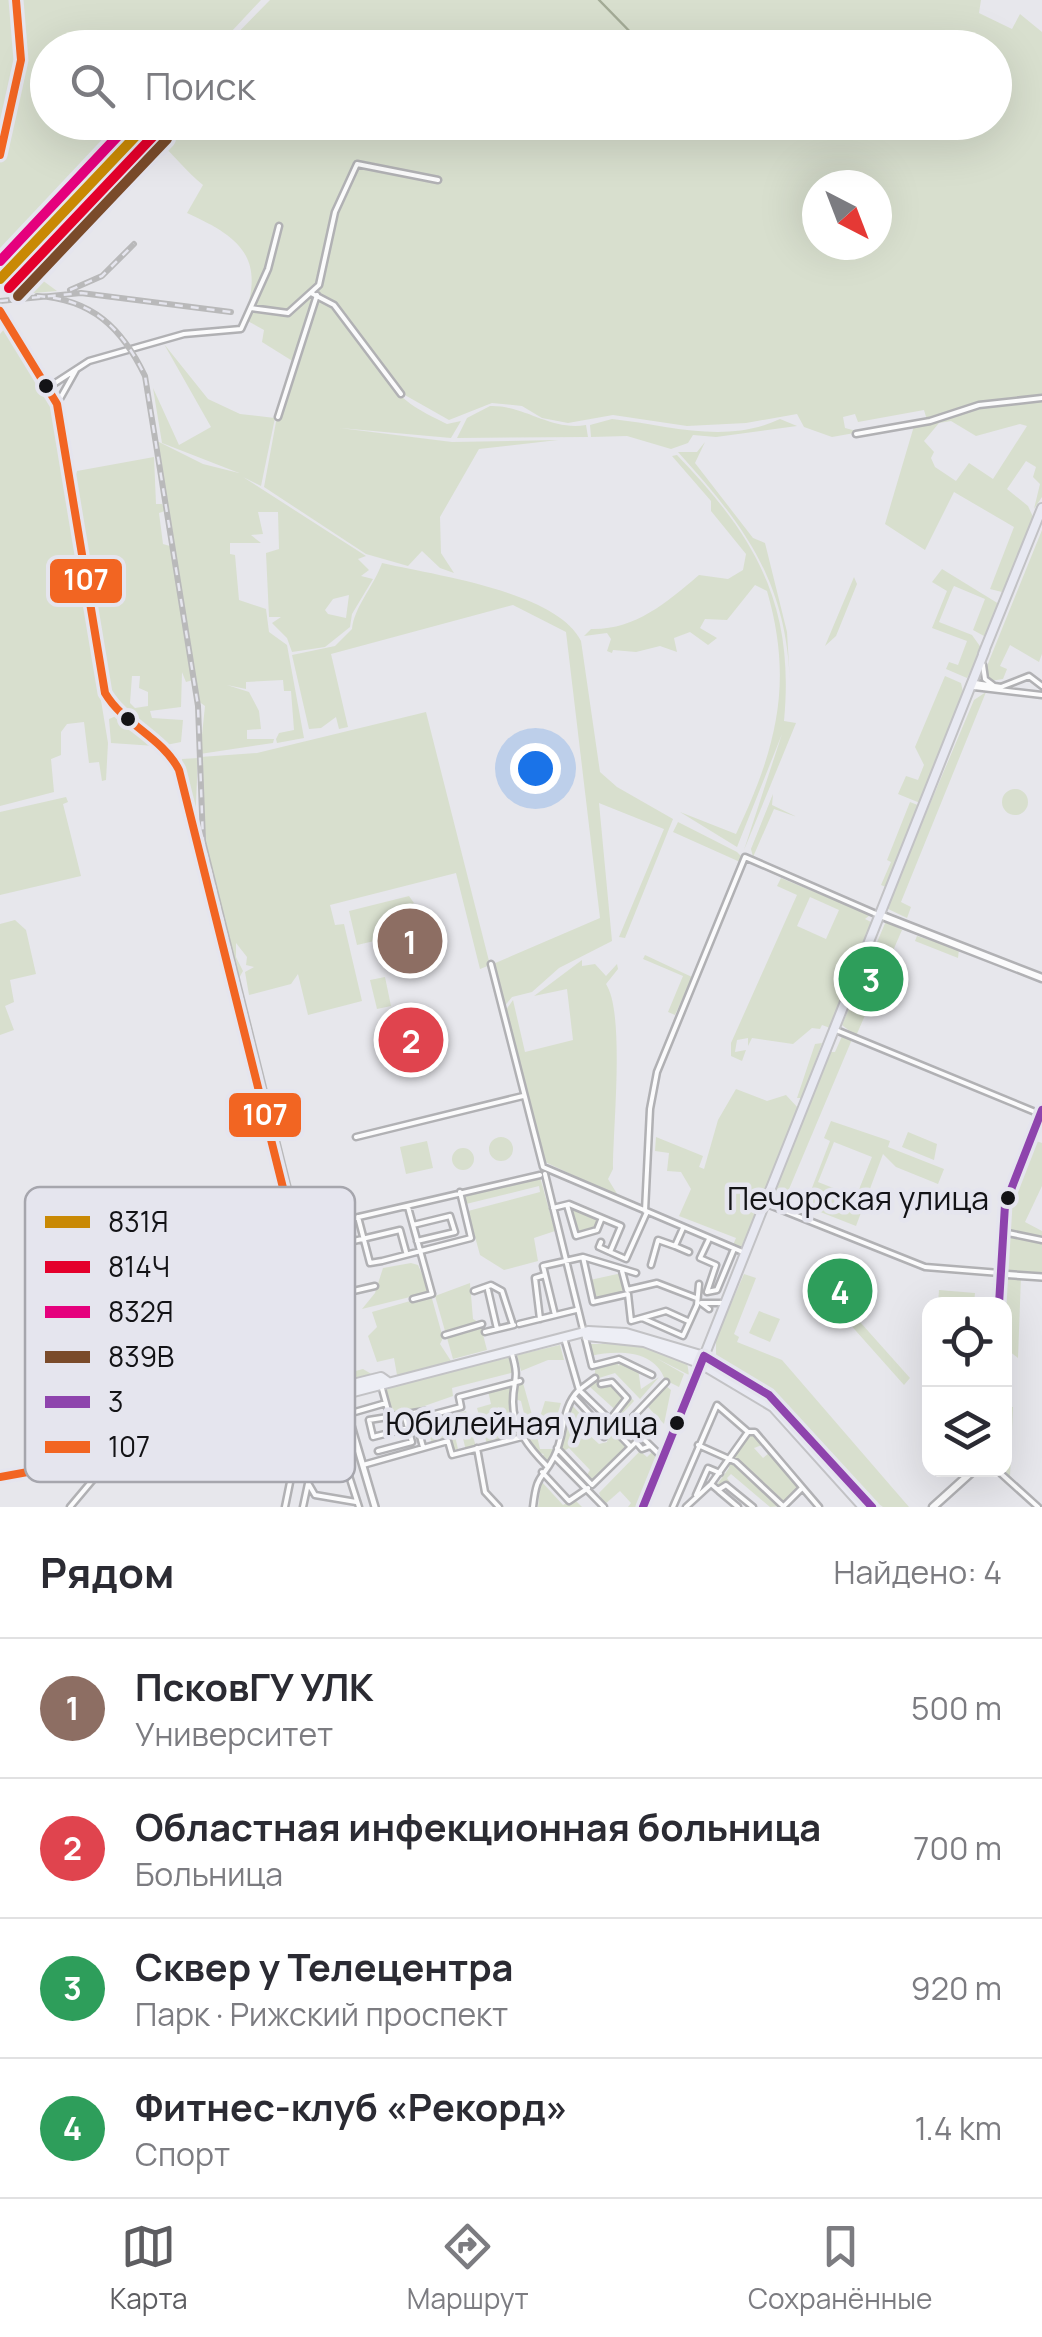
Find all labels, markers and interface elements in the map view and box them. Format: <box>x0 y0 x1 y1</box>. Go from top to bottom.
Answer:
search box <box>30 30 1012 140</box>
icon: search <box>65 58 120 113</box>
text: Поиск <box>145 59 255 111</box>
north arrow <box>802 170 892 260</box>
unlabelled marker <box>36 376 56 396</box>
line badge: 107 <box>48 557 124 605</box>
text: 107 <box>63 560 109 598</box>
unlabelled marker <box>118 709 138 729</box>
your location <box>510 743 561 794</box>
pin: 1 <box>378 904 442 978</box>
pin: 3 <box>838 942 904 1016</box>
pin: 2 <box>378 1002 444 1078</box>
line badge: 107 <box>227 1091 303 1139</box>
text: 107 <box>242 1095 288 1133</box>
place label: Печорская улица <box>727 1176 989 1220</box>
legend <box>25 1187 355 1482</box>
marker: Печорская улица <box>998 1188 1018 1208</box>
text: 831Я <box>108 1202 168 1240</box>
text: 814Ч <box>108 1247 170 1285</box>
pin: 4 <box>808 1254 872 1328</box>
text: 832Я <box>108 1292 173 1330</box>
map controls <box>922 1297 1012 1477</box>
button: locate <box>922 1297 1012 1387</box>
text: 839В <box>108 1337 174 1375</box>
text: 3 <box>108 1382 123 1420</box>
button: layers <box>922 1387 1012 1477</box>
place label: Юбилейная улица <box>385 1401 658 1445</box>
marker: Юбилейная улица <box>667 1413 687 1433</box>
text: 107 <box>108 1427 150 1465</box>
text: Рядом <box>40 1543 174 1601</box>
text: Найдено: 4 <box>834 1550 1002 1594</box>
text: ПсковГУ УЛК <box>135 1660 374 1712</box>
text: 1 <box>65 1686 80 1730</box>
text: 500 m <box>911 1686 1002 1730</box>
text: Университет <box>135 1712 333 1756</box>
text: Областная инфекционная больница <box>135 1800 821 1852</box>
text: 2 <box>63 1826 82 1870</box>
text: 700 m <box>913 1826 1002 1870</box>
text: Больница <box>135 1852 283 1896</box>
text: Сквер у Телецентра <box>135 1940 513 1992</box>
text: 3 <box>63 1966 82 2010</box>
text: 920 m <box>911 1966 1002 2010</box>
text: Парк · Рижский проспект <box>135 1992 508 2036</box>
text: Фитнес-клуб «Рекорд» <box>135 2080 568 2132</box>
text: 4 <box>63 2106 82 2150</box>
text: 1.4 km <box>914 2106 1002 2150</box>
text: Спорт <box>135 2132 230 2176</box>
tab: Карта <box>110 2219 188 2317</box>
tab: Маршрут <box>407 2219 529 2317</box>
tab: Сохранённые <box>748 2219 932 2317</box>

